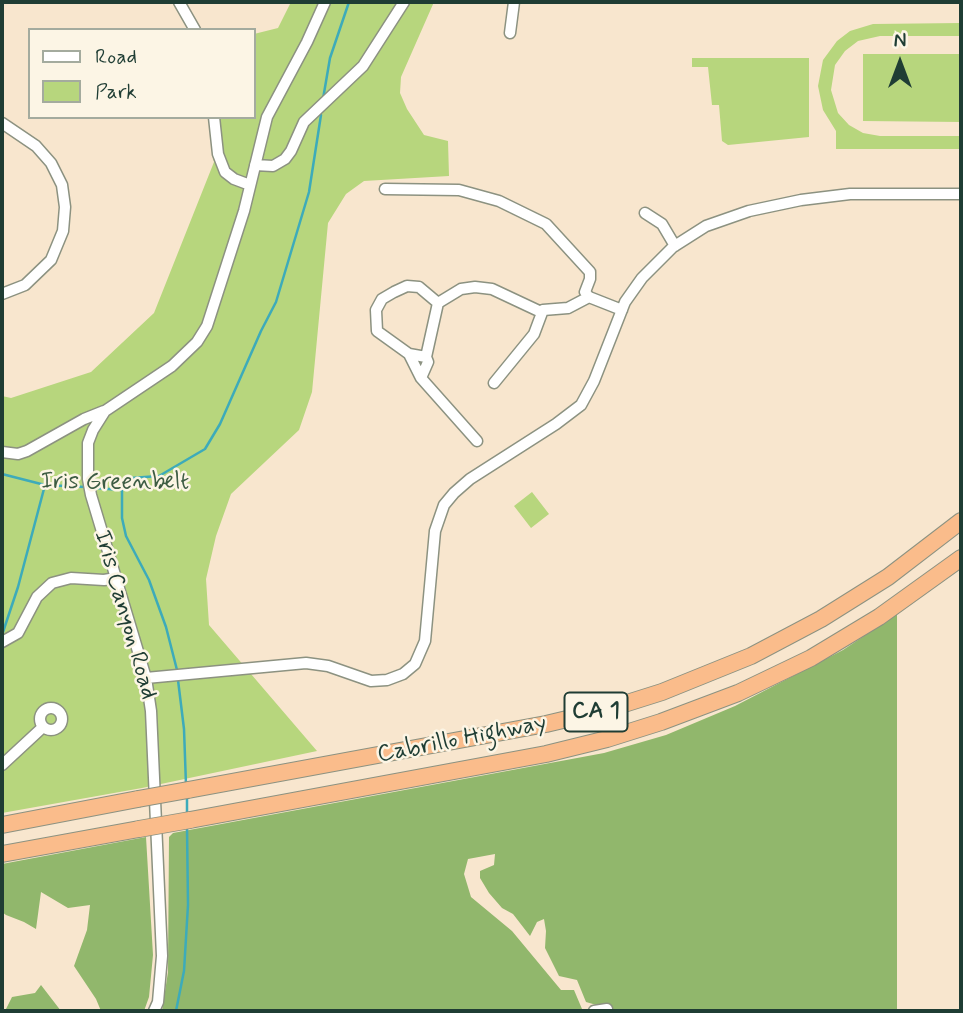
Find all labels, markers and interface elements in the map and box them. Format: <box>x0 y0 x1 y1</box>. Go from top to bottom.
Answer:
legend <box>28 28 256 119</box>
north arrow <box>865 28 935 98</box>
text: N <box>894 29 906 54</box>
text: Road <box>95 43 137 71</box>
text: Park <box>95 78 137 106</box>
park label: Iris Greenbelt <box>41 469 189 497</box>
street label: Iris Canyon Road <box>86 527 162 703</box>
road number: CA 1 <box>564 692 628 732</box>
street label: Cabrillo Highway <box>375 709 549 771</box>

